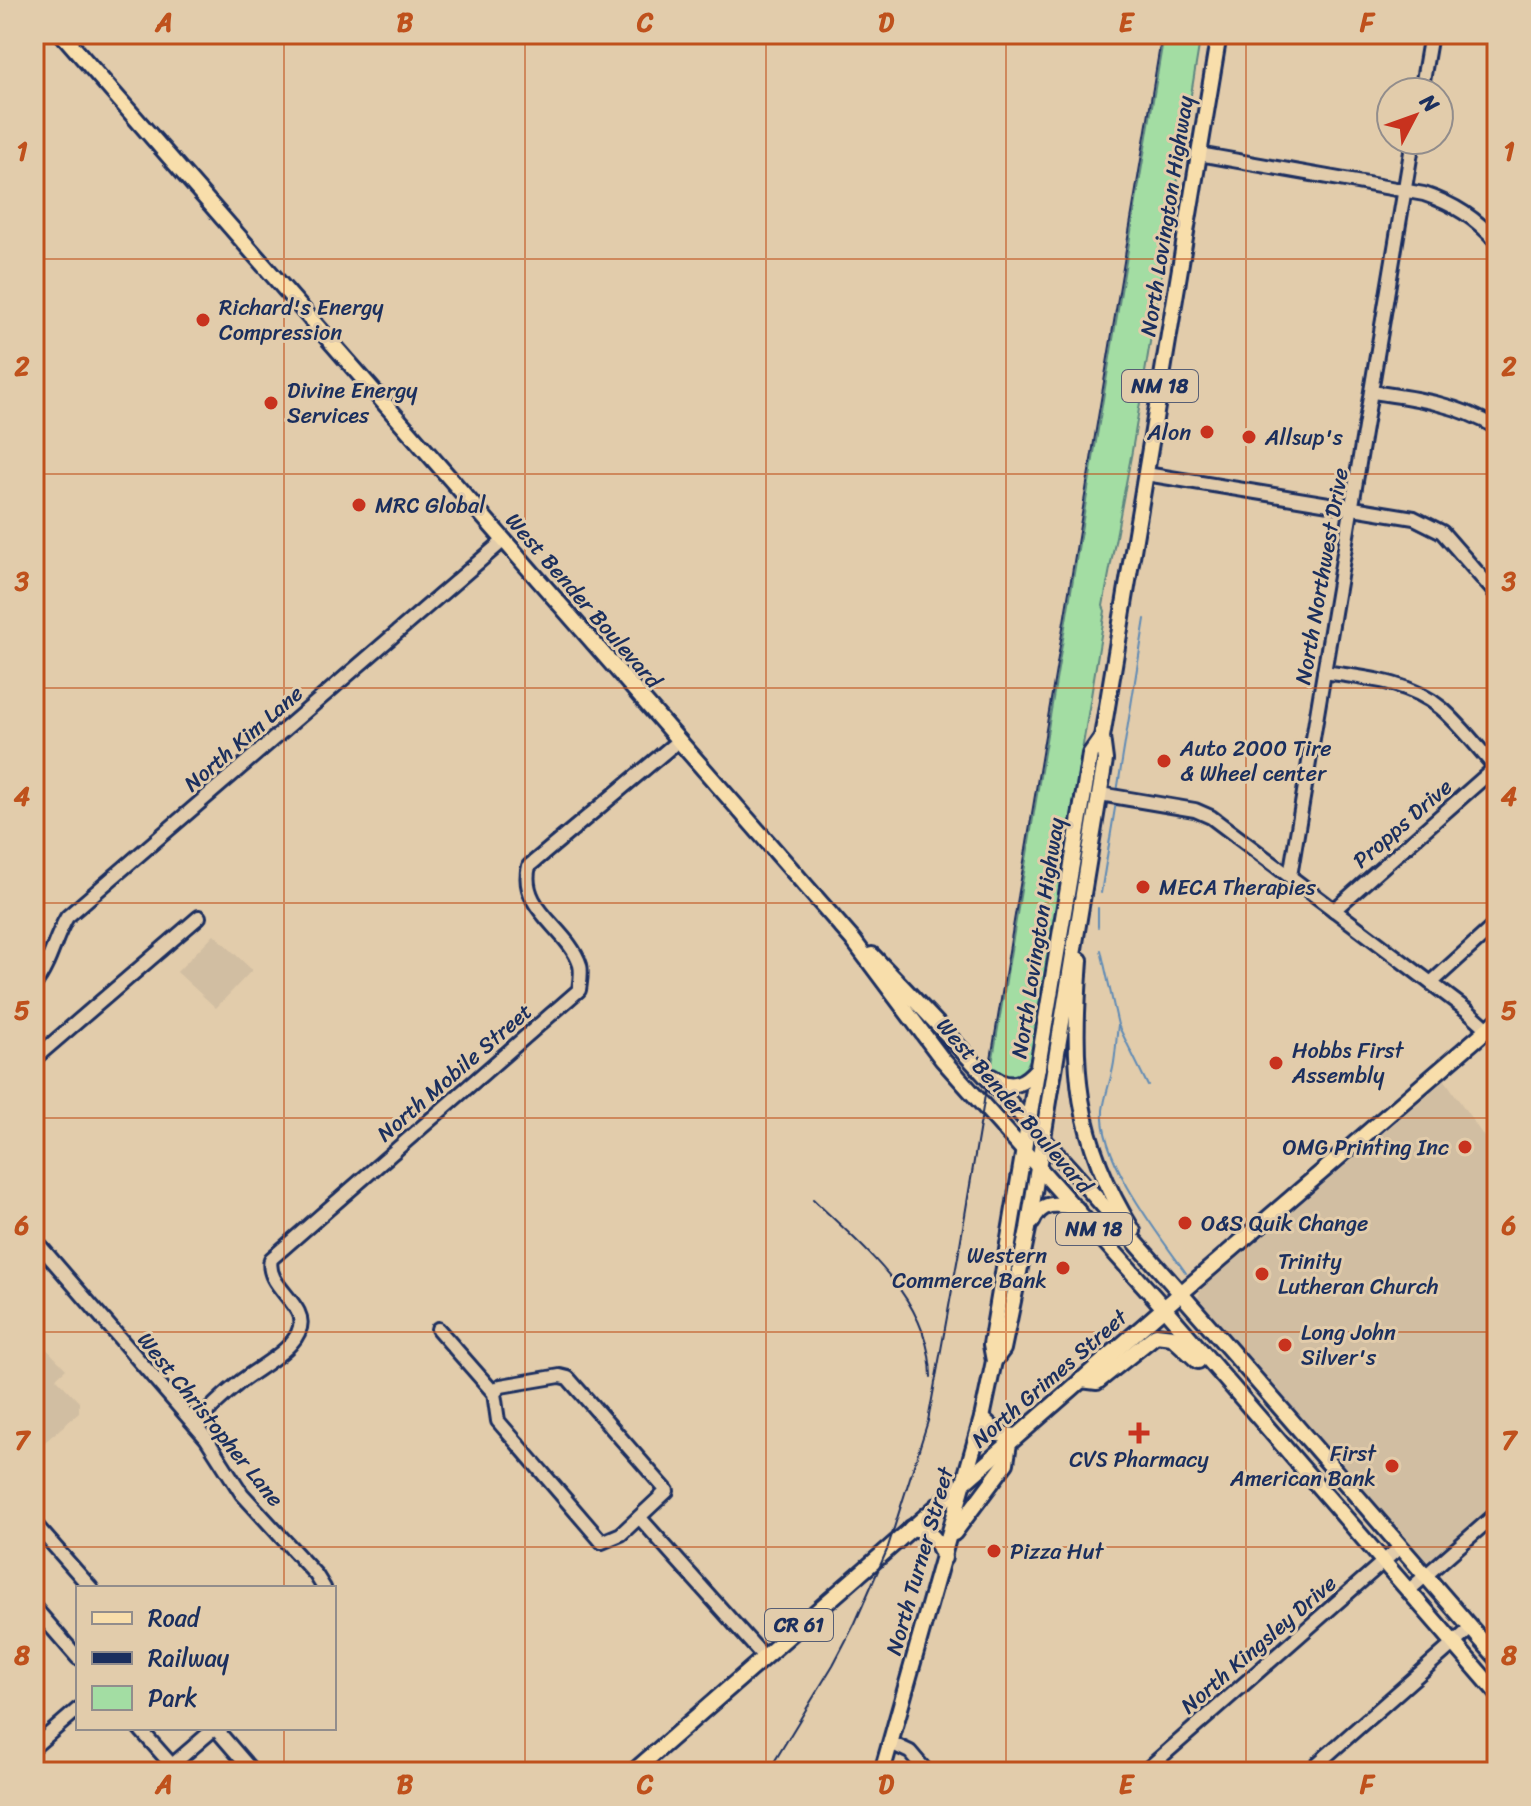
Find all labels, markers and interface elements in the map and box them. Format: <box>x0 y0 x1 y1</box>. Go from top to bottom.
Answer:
text: A <box>154 0 173 45</box>
text: B <box>397 0 414 45</box>
text: C <box>636 0 654 45</box>
text: D <box>878 0 894 45</box>
text: E <box>1119 0 1136 45</box>
text: F <box>1359 0 1376 45</box>
north arrow <box>1375 76 1455 156</box>
text: N <box>1409 84 1450 122</box>
street label: North Lovington Highway <box>1128 92 1205 339</box>
text: 1 <box>16 128 28 174</box>
text: 1 <box>1503 128 1515 174</box>
place label: Richard's Energy Compression <box>219 288 384 352</box>
marker: Richard's Energy Compression <box>194 311 212 329</box>
text: 2 <box>13 343 30 389</box>
text: 2 <box>1500 343 1517 389</box>
road number: NM 18 <box>1122 370 1198 402</box>
place label: Divine Energy Services <box>287 371 418 435</box>
marker: Divine Energy Services <box>262 394 280 412</box>
place label: Alon <box>1146 413 1191 452</box>
place label: Allsup's <box>1264 418 1344 457</box>
marker: Alon <box>1198 423 1216 441</box>
marker: Allsup's <box>1240 428 1258 446</box>
street label: North Northwest Drive <box>1283 465 1360 688</box>
place label: MRC Global <box>375 486 486 525</box>
marker: MRC Global <box>350 496 368 514</box>
street label: West Bender Boulevard <box>496 503 673 699</box>
text: 3 <box>14 558 30 604</box>
text: 3 <box>1501 558 1517 604</box>
street label: North Kim Lane <box>174 675 312 802</box>
place label: Auto 2000 Tire & Wheel center <box>1179 729 1332 793</box>
marker: Auto 2000 Tire & Wheel center <box>1155 752 1173 770</box>
street label: Propps Drive <box>1343 769 1461 878</box>
text: 4 <box>14 773 30 819</box>
text: 4 <box>1501 773 1517 819</box>
street label: North Lovington Highway <box>999 814 1076 1061</box>
place label: MECA Therapies <box>1159 868 1317 907</box>
marker: MECA Therapies <box>1134 878 1152 896</box>
text: 5 <box>14 987 30 1033</box>
text: 5 <box>1501 987 1517 1033</box>
street label: North Mobile Street <box>367 993 542 1152</box>
street label: West Bender Boulevard <box>927 1008 1104 1204</box>
place label: Hobbs First Assembly <box>1291 1031 1405 1095</box>
marker: Hobbs First Assembly <box>1267 1054 1285 1072</box>
place label: OMG Printing Inc <box>1283 1128 1449 1167</box>
marker: OMG Printing Inc <box>1456 1138 1474 1156</box>
text: 6 <box>14 1202 30 1248</box>
text: 6 <box>1501 1202 1517 1248</box>
place label: O&S Quik Change <box>1201 1204 1368 1243</box>
road number: NM 18 <box>1056 1213 1132 1245</box>
marker: O&S Quik Change <box>1176 1214 1194 1232</box>
place label: Western Commerce Bank <box>892 1236 1047 1300</box>
place label: Trinity Lutheran Church <box>1278 1242 1439 1306</box>
marker: Western Commerce Bank <box>1054 1259 1072 1277</box>
marker: Trinity Lutheran Church <box>1253 1265 1271 1283</box>
street label: North Grimes Street <box>962 1298 1137 1458</box>
place label: Long John Silver's <box>1301 1313 1396 1377</box>
street label: West Christopher Lane <box>127 1323 294 1516</box>
marker: Long John Silver's <box>1276 1336 1294 1354</box>
text: 7 <box>15 1417 32 1463</box>
text: 7 <box>1502 1417 1519 1463</box>
marker: CVS Pharmacy <box>1130 1424 1148 1442</box>
place label: First American Bank <box>1229 1434 1377 1498</box>
place label: CVS Pharmacy <box>1069 1440 1209 1479</box>
marker: First American Bank <box>1383 1457 1401 1475</box>
street label: North Turner Street <box>874 1461 965 1660</box>
place label: Pizza Hut <box>1010 1532 1104 1571</box>
marker: Pizza Hut <box>985 1542 1003 1560</box>
street label: North Kingsley Drive <box>1171 1565 1346 1724</box>
legend <box>76 1586 336 1730</box>
text: Road <box>148 1597 202 1639</box>
road number: CR 61 <box>765 1609 833 1641</box>
text: 8 <box>13 1632 30 1678</box>
text: 8 <box>1500 1632 1517 1678</box>
text: Railway <box>148 1637 230 1679</box>
text: Park <box>148 1677 197 1719</box>
text: A <box>154 1761 173 1806</box>
text: B <box>397 1761 414 1806</box>
text: C <box>636 1761 654 1806</box>
text: D <box>878 1761 894 1806</box>
text: E <box>1119 1761 1136 1806</box>
text: F <box>1359 1761 1376 1806</box>

